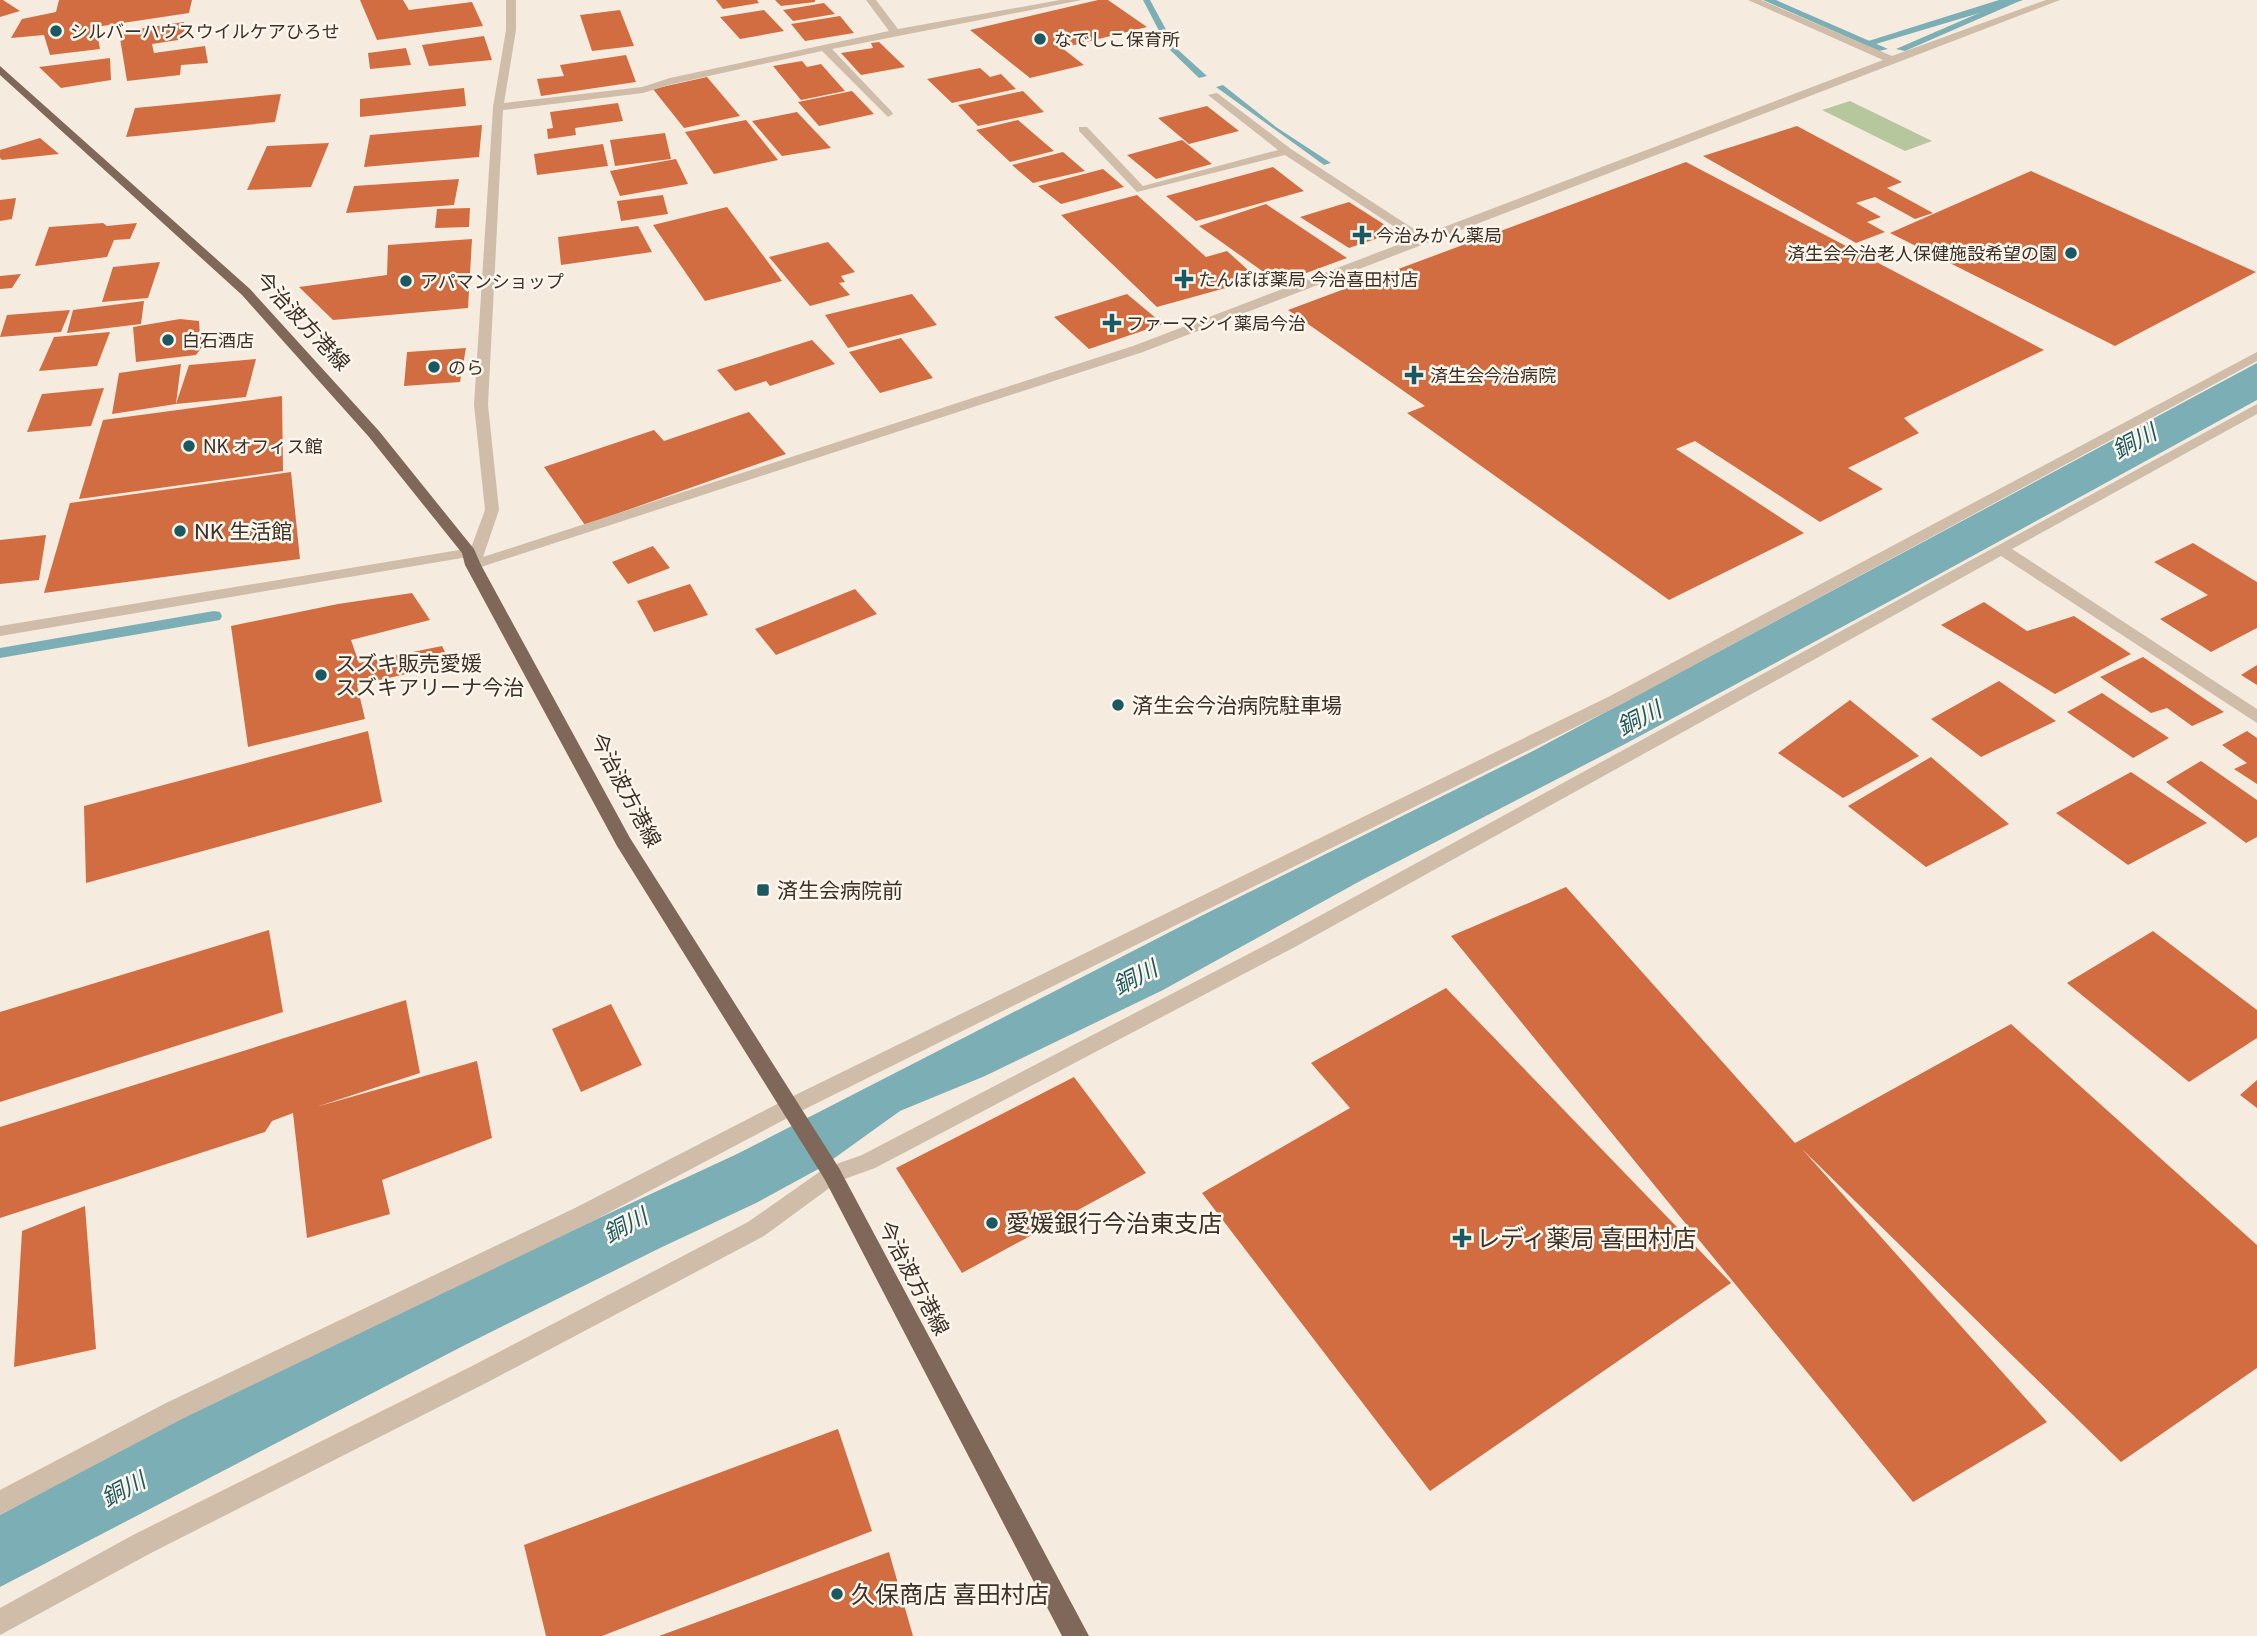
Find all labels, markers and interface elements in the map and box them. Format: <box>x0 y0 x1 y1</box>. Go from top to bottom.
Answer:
place label: シルバーハウスウイルケアひろせ <box>70 21 340 42</box>
marker: シルバーハウスウイルケアひろせ <box>48 23 64 39</box>
place label: なでしこ保育所 <box>1054 29 1180 50</box>
marker: なでしこ保育所 <box>1032 31 1048 47</box>
place label: 今治みかん薬局 <box>1376 225 1502 246</box>
marker: 今治みかん薬局 <box>1354 227 1370 243</box>
place label: 済生会今治老人保健施設希望の園 <box>1787 243 2057 264</box>
marker: 済生会今治老人保健施設希望の園 <box>2063 245 2079 261</box>
street label: 今治波方港線 <box>251 266 355 376</box>
place label: たんぽぽ薬局 今治喜田村店 <box>1198 269 1418 290</box>
place label: アパマンショップ <box>420 271 564 292</box>
marker: たんぽぽ薬局 今治喜田村店 <box>1176 271 1192 287</box>
marker: アパマンショップ <box>398 273 414 289</box>
place label: ファーマシイ薬局今治 <box>1126 313 1306 334</box>
marker: ファーマシイ薬局今治 <box>1104 315 1120 331</box>
place label: 白石酒店 <box>182 330 254 351</box>
marker: 白石酒店 <box>160 332 176 348</box>
place label: のら <box>448 357 484 378</box>
marker: のら <box>426 359 442 375</box>
marker: 済生会今治病院 <box>1404 365 1424 385</box>
place label: 済生会今治病院 <box>1430 365 1556 386</box>
water label: 銅川 <box>2107 417 2163 464</box>
place label: NK オフィス館 <box>203 436 323 457</box>
marker: NK オフィス館 <box>181 438 197 454</box>
place label: NK 生活館 <box>194 519 292 544</box>
marker: NK 生活館 <box>172 523 188 539</box>
place label: スズキ販売愛媛 スズキアリーナ今治 <box>335 651 524 700</box>
marker: スズキ販売愛媛 スズキアリーナ今治 <box>313 667 329 683</box>
place label: 済生会今治病院駐車場 <box>1132 693 1342 718</box>
water label: 銅川 <box>1612 694 1668 740</box>
marker: 済生会今治病院駐車場 <box>1110 697 1126 713</box>
street label: 今治波方港線 <box>585 729 667 851</box>
place label: 済生会病院前 <box>777 878 903 903</box>
marker: 済生会病院前 <box>755 882 771 898</box>
water label: 銅川 <box>1108 953 1164 999</box>
water label: 銅川 <box>598 1201 654 1248</box>
place label: 愛媛銀行今治東支店 <box>1006 1209 1222 1237</box>
marker: 愛媛銀行今治東支店 <box>984 1215 1000 1231</box>
street label: 今治波方港線 <box>873 1217 955 1339</box>
place label: レディ薬局 喜田村店 <box>1476 1224 1696 1252</box>
marker: レディ薬局 喜田村店 <box>1454 1230 1470 1246</box>
water label: 銅川 <box>96 1465 152 1512</box>
place label: 久保商店 喜田村店 <box>851 1580 1049 1608</box>
marker: 久保商店 喜田村店 <box>829 1586 845 1602</box>

